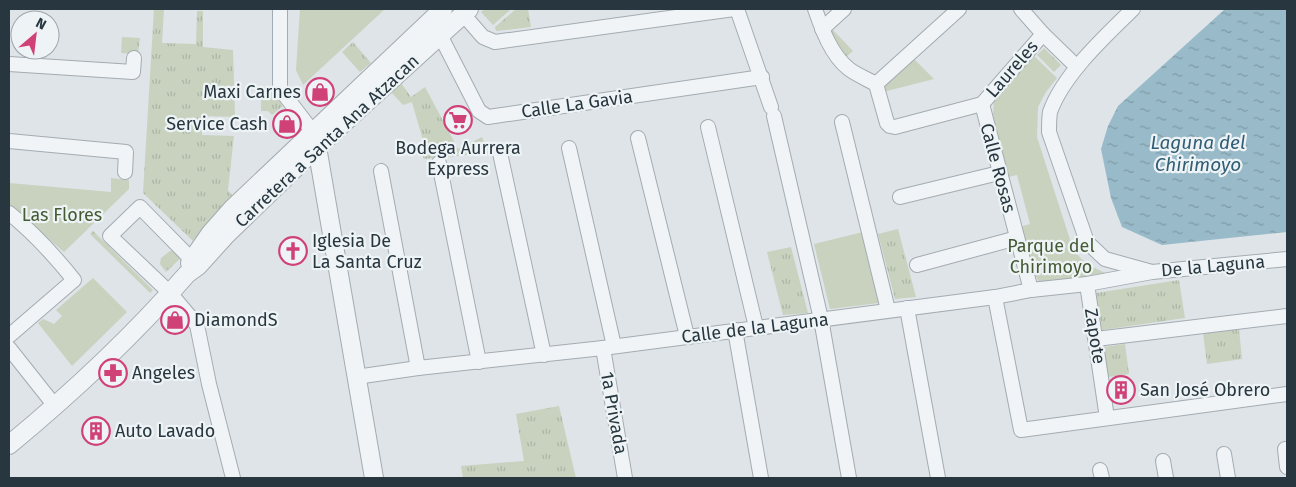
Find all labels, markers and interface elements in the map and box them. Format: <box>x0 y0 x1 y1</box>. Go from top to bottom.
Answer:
north arrow <box>10 10 60 60</box>
text: N <box>33 14 49 34</box>
street label: Laureles <box>981 36 1043 102</box>
street label: Carretera a Santa Ana Atzacan <box>230 50 424 232</box>
shop icon: Maxi Carnes <box>305 77 335 107</box>
place label: Maxi Carnes <box>203 81 301 103</box>
street label: Calle La Gavia <box>520 85 634 123</box>
supermarket icon: Bodega Aurrera Express <box>443 105 473 135</box>
shop icon: Service Cash <box>272 109 302 139</box>
place label: Service Cash <box>166 113 268 135</box>
street label: Calle Rosas <box>975 121 1021 215</box>
water label: Laguna del Chirimoyo <box>1151 131 1245 176</box>
place label: Bodega Aurrera Express <box>395 137 521 180</box>
park label: Las Flores <box>22 204 102 226</box>
place label: Iglesia De La Santa Cruz <box>312 230 422 273</box>
park label: Parque del Chirimoyo <box>1007 235 1095 278</box>
church icon: Iglesia De La Santa Cruz <box>278 236 308 266</box>
street label: De la Laguna <box>1160 250 1266 282</box>
shop icon: DiamondS <box>160 305 190 335</box>
street label: Zapote <box>1080 307 1110 365</box>
street label: Calle de la Laguna <box>680 308 830 348</box>
place label: DiamondS <box>194 309 278 331</box>
pharmacy icon: Angeles <box>98 358 128 388</box>
place label: Angeles <box>132 362 195 384</box>
street label: 1a Privada <box>596 370 632 456</box>
building icon: San José Obrero <box>1106 375 1136 405</box>
place label: San José Obrero <box>1140 379 1270 401</box>
building icon: Auto Lavado <box>81 416 111 446</box>
place label: Auto Lavado <box>115 420 215 442</box>

